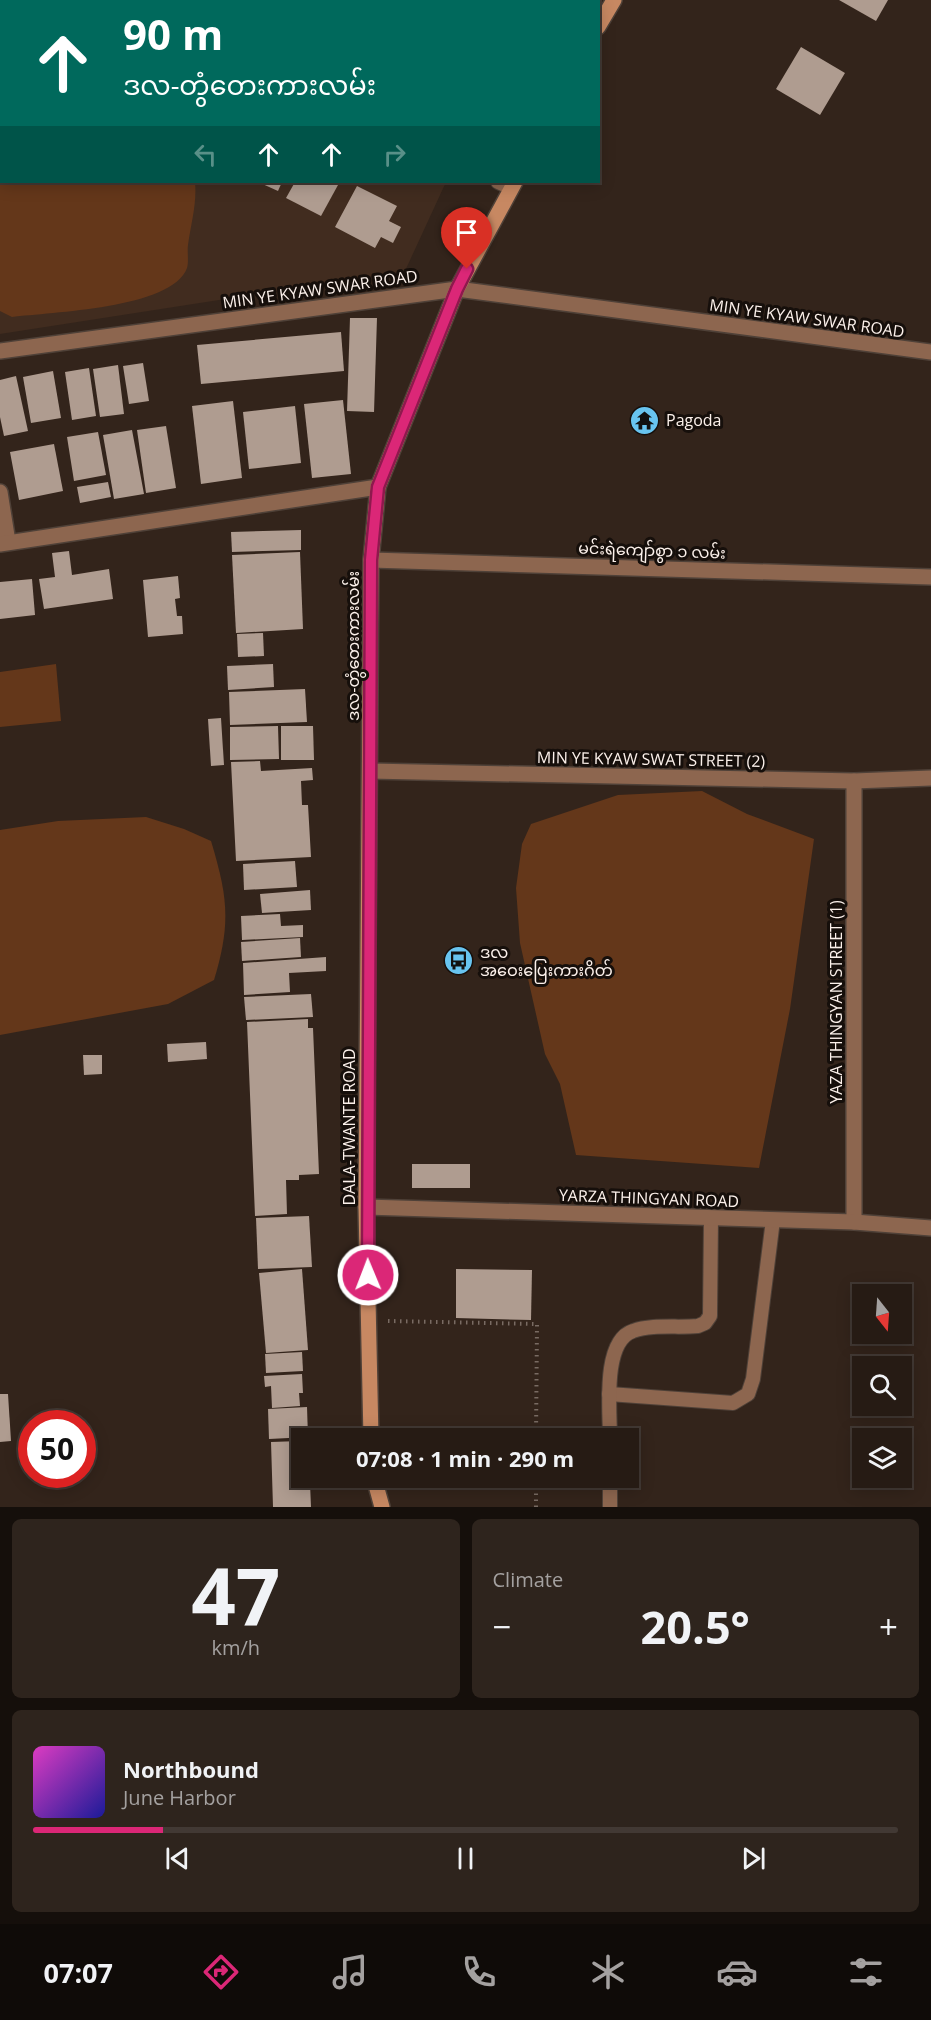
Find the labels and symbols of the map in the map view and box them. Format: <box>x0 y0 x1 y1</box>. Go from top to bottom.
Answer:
pin <box>441 207 492 269</box>
street label: MIN YE KYAW SWAR ROAD <box>221 264 419 314</box>
street label: MIN YE KYAW SWAR ROAD <box>708 293 906 343</box>
temple icon: Pagoda <box>629 404 661 436</box>
place label: Pagoda <box>666 409 722 431</box>
street label: မင်းရဲကျော်စွာ ၁ လမ်း <box>578 536 726 567</box>
street label: ဒလ-တွံတေးကားလမ်း <box>342 571 367 721</box>
street label: MIN YE KYAW SWAT STREET (2) <box>537 746 766 772</box>
street label: YAZA THINGYAN STREET (1) <box>825 900 847 1104</box>
place label: ဒလ အဝေးပြေးကားဂိတ် <box>480 941 613 984</box>
bus stop icon: ဒလ အဝေးပြေးကားဂိတ် <box>443 945 475 977</box>
street label: DALA-TWANTE ROAD <box>338 1049 360 1206</box>
street label: YARZA THINGYAN ROAD <box>558 1184 740 1212</box>
position arrow <box>336 1243 400 1307</box>
north arrow <box>852 1284 912 1344</box>
speed limit sign: 50 <box>18 1410 96 1488</box>

